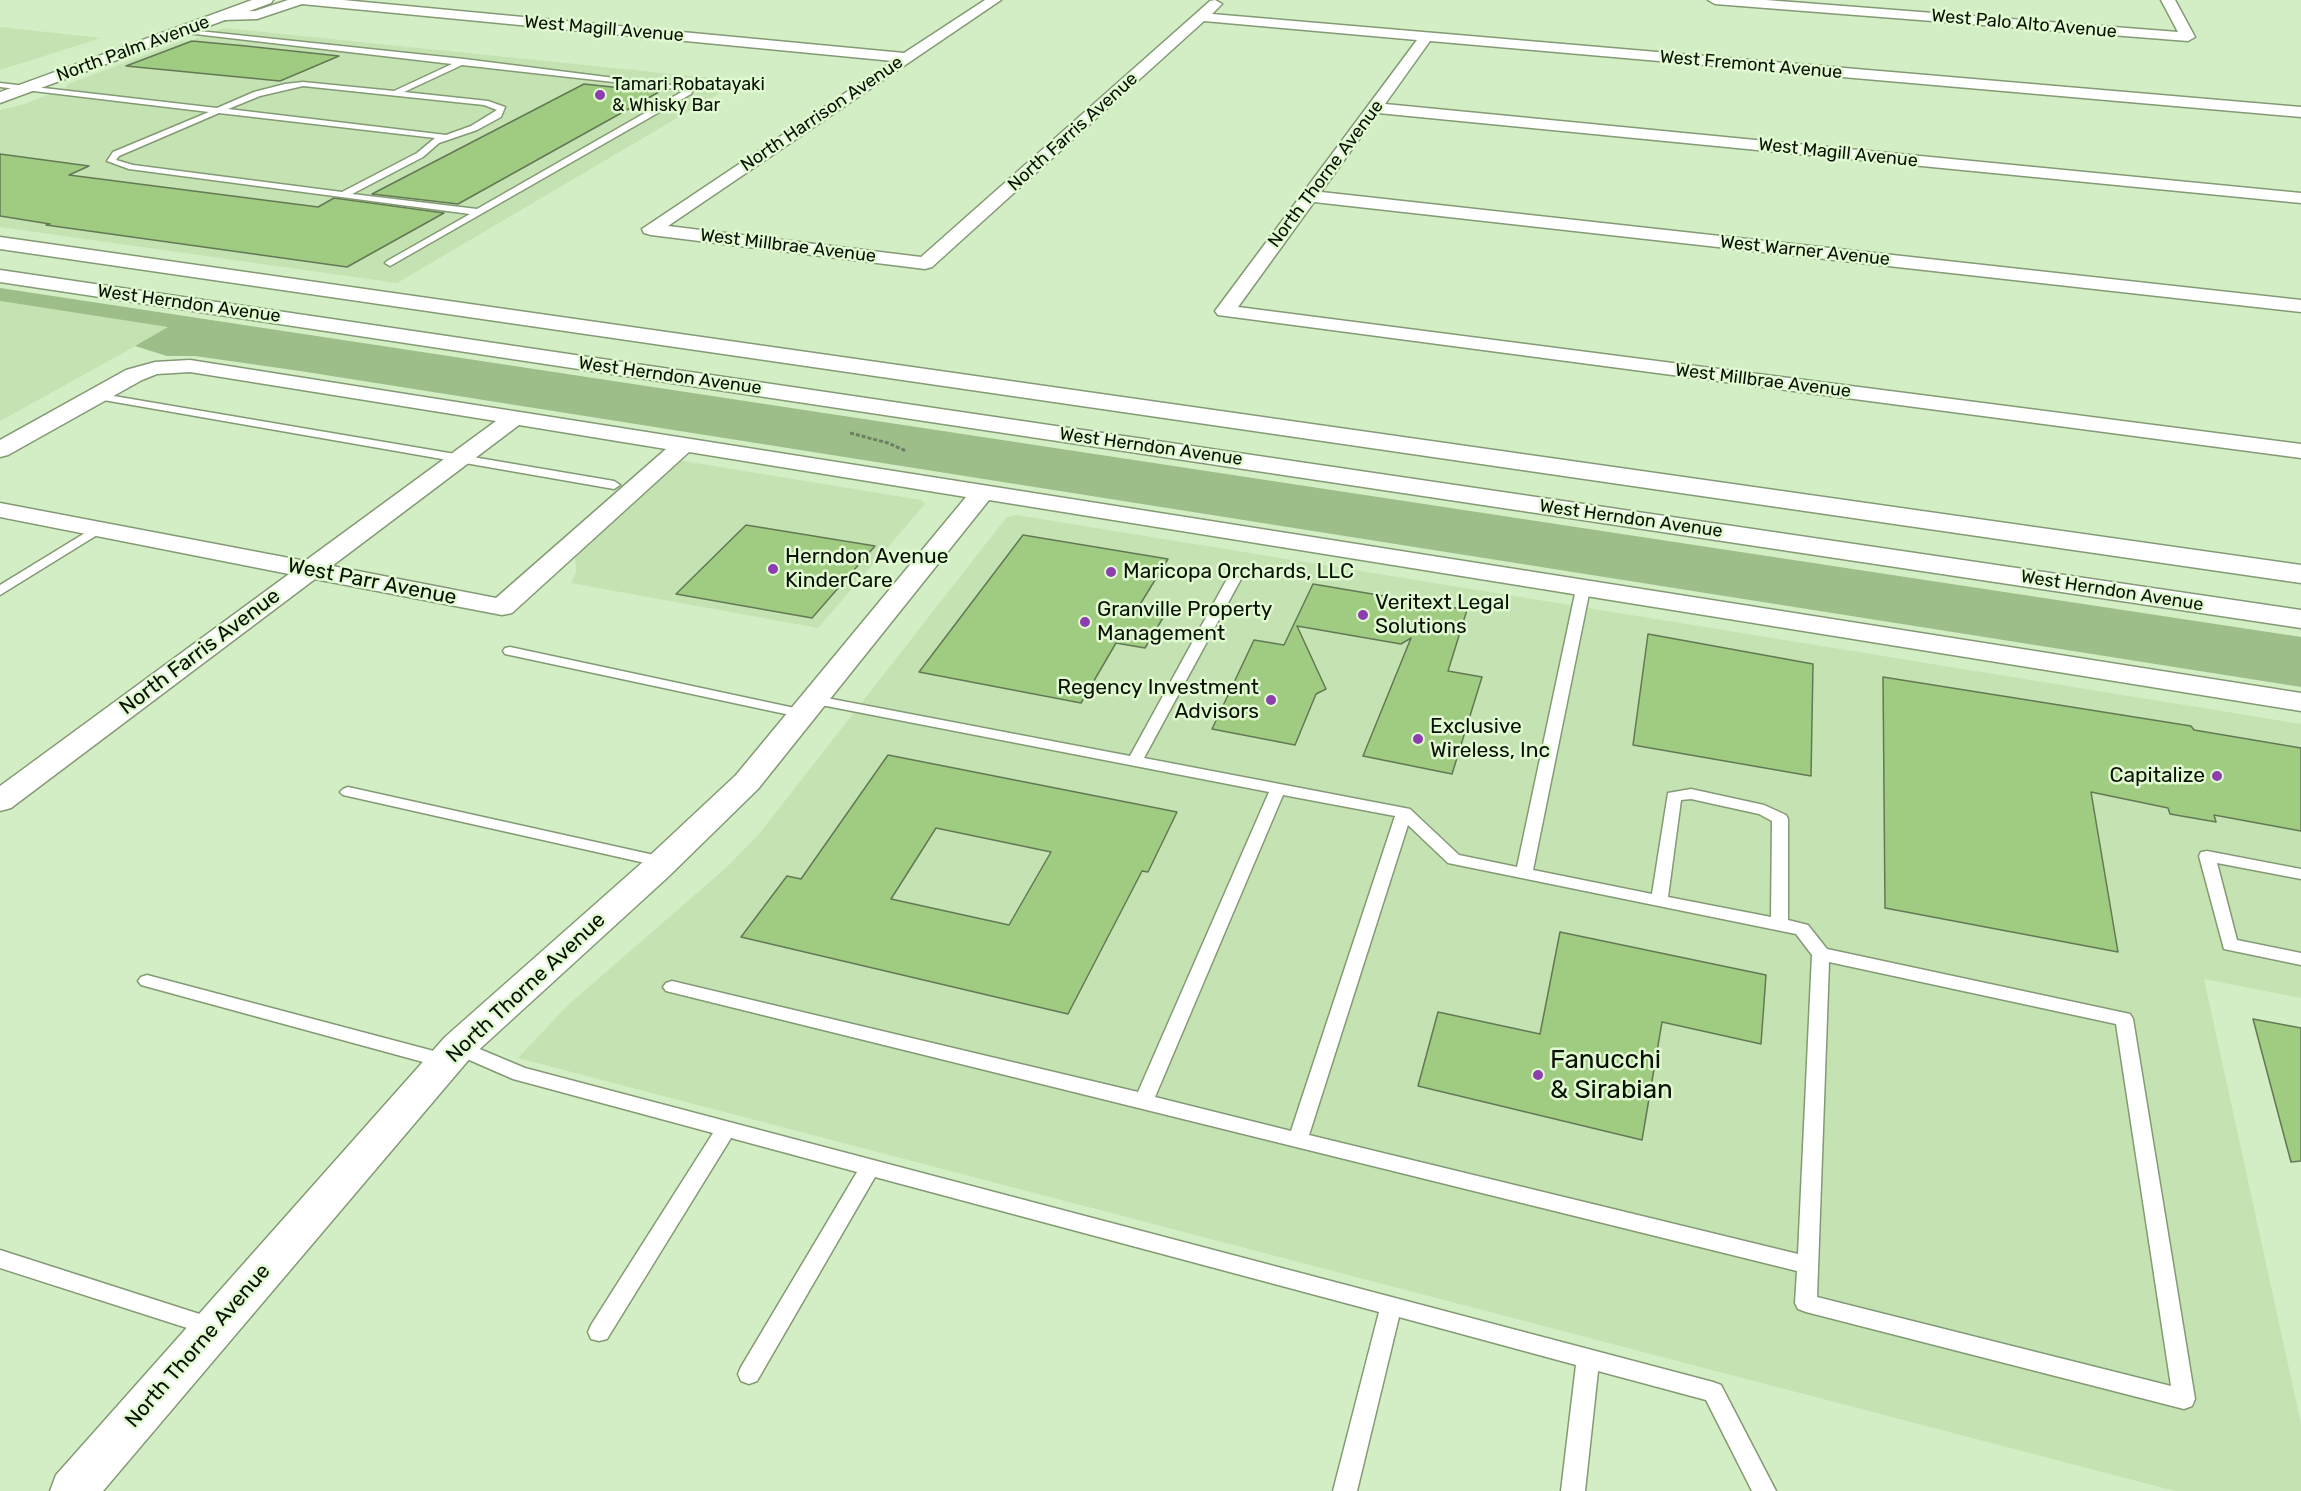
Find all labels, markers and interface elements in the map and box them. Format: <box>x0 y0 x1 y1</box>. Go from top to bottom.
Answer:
street label: West Palo Alto Avenue <box>1930 5 2118 43</box>
street label: North Palm Avenue <box>54 11 212 87</box>
street label: West Magill Avenue <box>523 11 685 47</box>
street label: West Fremont Avenue <box>1659 46 1843 84</box>
street label: North Harrison Avenue <box>737 52 907 176</box>
street label: North Farris Avenue <box>1004 68 1142 196</box>
place label: Tamari Robatayaki & Whisky Bar <box>612 74 765 116</box>
marker: Tamari Robatayaki & Whisky Bar <box>593 88 607 102</box>
street label: North Thorne Avenue <box>1264 96 1388 252</box>
street label: West Magill Avenue <box>1757 134 1919 172</box>
street label: West Millbrae Avenue <box>699 224 877 268</box>
street label: West Warner Avenue <box>1719 231 1891 271</box>
street label: West Herndon Avenue <box>96 280 282 328</box>
street label: West Herndon Avenue <box>577 352 763 400</box>
street label: West Millbrae Avenue <box>1674 359 1852 403</box>
street label: West Herndon Avenue <box>1058 423 1244 471</box>
street label: West Herndon Avenue <box>1538 495 1724 543</box>
place label: Herndon Avenue KinderCare <box>785 544 948 594</box>
street label: West Parr Avenue <box>285 553 459 611</box>
place label: Maricopa Orchards, LLC <box>1123 559 1354 585</box>
marker: Herndon Avenue KinderCare <box>766 562 780 576</box>
marker: Maricopa Orchards, LLC <box>1104 565 1118 579</box>
street label: West Herndon Avenue <box>2019 566 2205 616</box>
street label: North Farris Avenue <box>115 583 285 721</box>
place label: Veritext Legal Solutions <box>1375 590 1509 640</box>
place label: Granville Property Management <box>1097 597 1272 647</box>
marker: Veritext Legal Solutions <box>1356 608 1370 622</box>
marker: Granville Property Management <box>1078 615 1092 629</box>
place label: Regency Investment Advisors <box>1057 675 1259 725</box>
marker: Regency Investment Advisors <box>1264 693 1278 707</box>
place label: Exclusive Wireless, Inc <box>1430 714 1550 764</box>
marker: Exclusive Wireless, Inc <box>1411 732 1425 746</box>
place label: Capitalize <box>2110 763 2205 789</box>
marker: Capitalize <box>2210 769 2224 783</box>
street label: North Thorne Avenue <box>441 908 611 1068</box>
place label: Fanucchi & Sirabian <box>1550 1044 1673 1106</box>
marker: Fanucchi & Sirabian <box>1531 1068 1545 1082</box>
street label: North Thorne Avenue <box>120 1259 276 1433</box>

